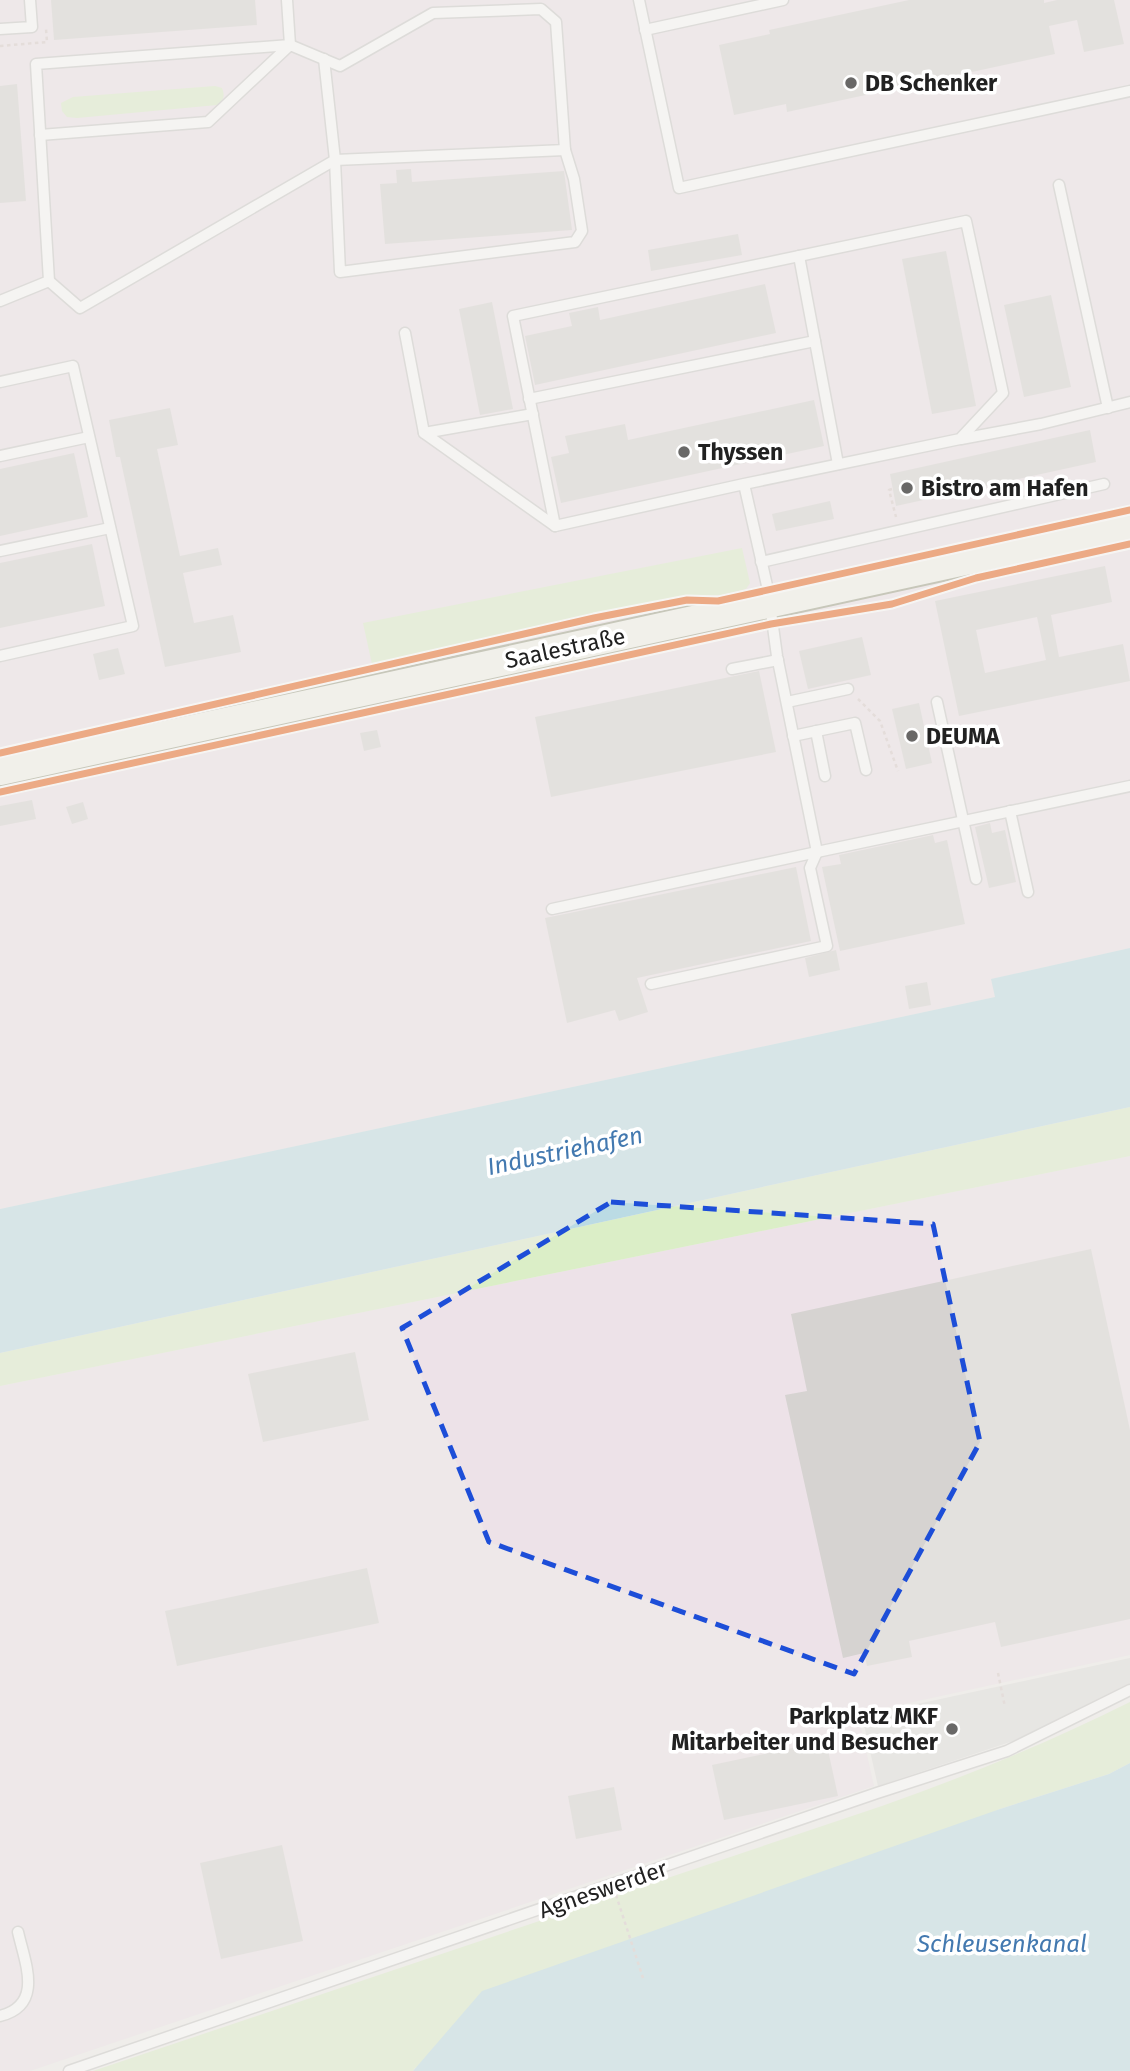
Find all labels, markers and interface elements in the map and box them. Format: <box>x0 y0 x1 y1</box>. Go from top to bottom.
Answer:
place label: DB Schenker <box>865 69 998 97</box>
marker: DB Schenker <box>843 75 859 91</box>
place label: Thyssen <box>698 438 783 466</box>
marker: Thyssen <box>676 444 692 460</box>
place label: Bistro am Hafen <box>921 474 1088 502</box>
marker: Bistro am Hafen <box>899 480 915 496</box>
street label: Saalestraße <box>502 622 628 674</box>
place label: DEUMA <box>926 722 1000 750</box>
marker: DEUMA <box>904 728 920 744</box>
water label: Industriehafen <box>485 1121 645 1181</box>
place label: Parkplatz MKF Mitarbeiter und Besucher <box>671 1702 939 1756</box>
marker: Parkplatz MKF Mitarbeiter und Besucher <box>944 1721 960 1737</box>
street label: Agneswerder <box>535 1854 671 1924</box>
water label: Schleusenkanal <box>916 1930 1087 1958</box>

